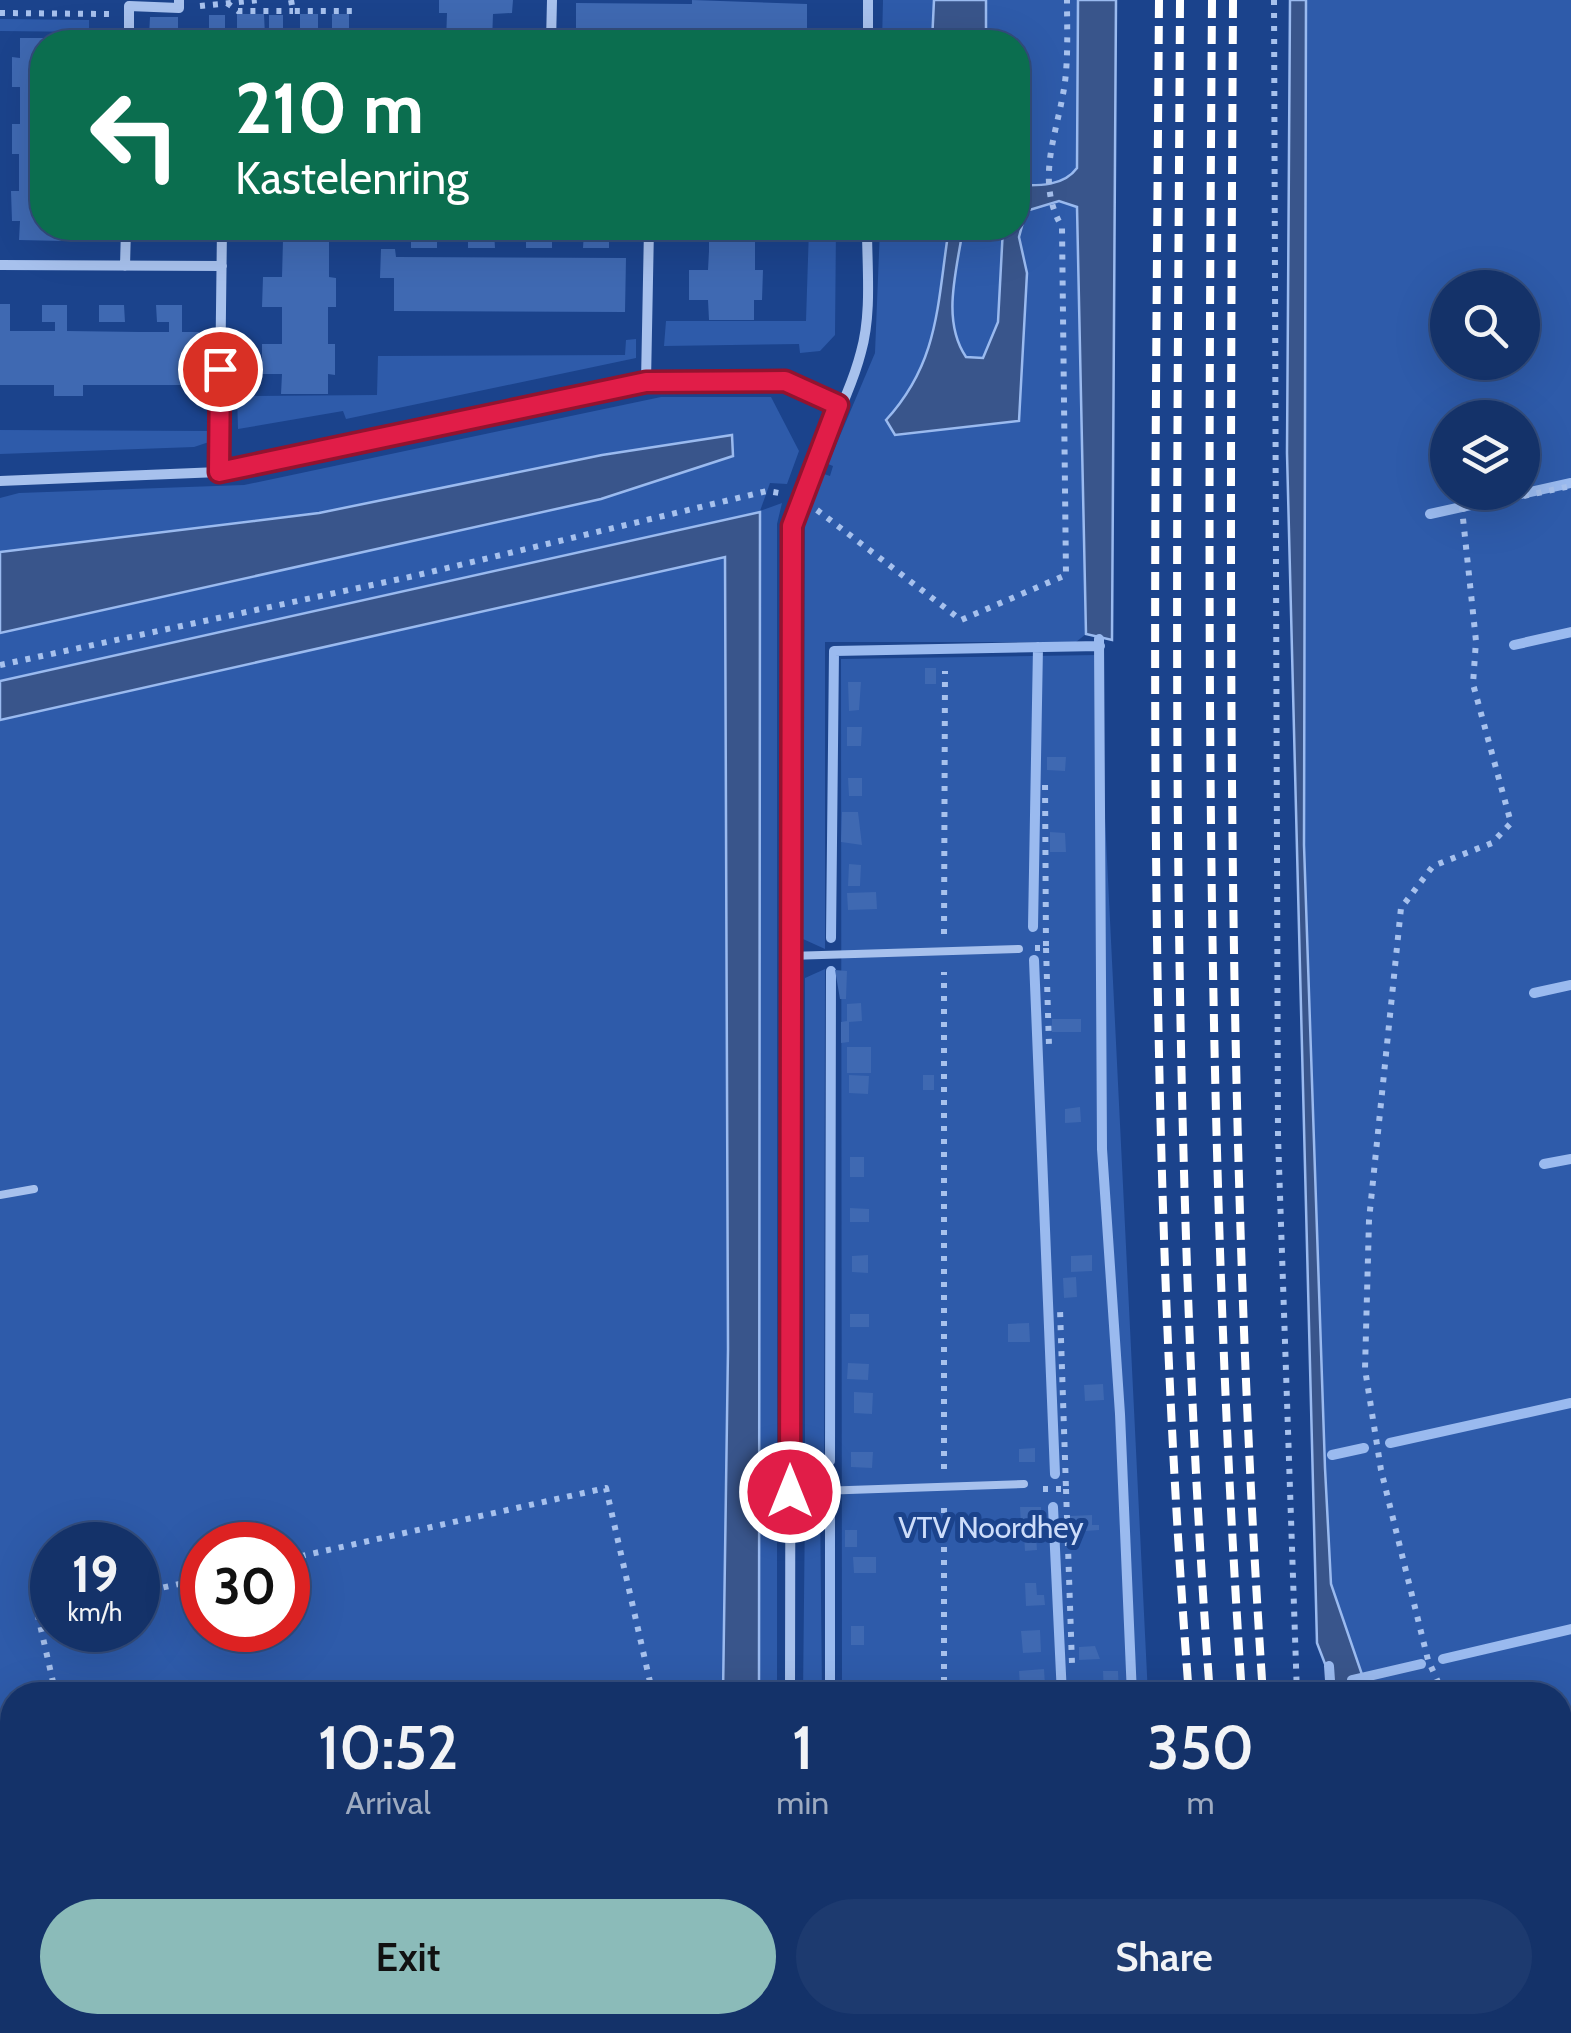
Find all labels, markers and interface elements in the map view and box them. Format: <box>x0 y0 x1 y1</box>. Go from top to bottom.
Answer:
text: 210 m <box>235 65 424 151</box>
icon: left <box>70 70 200 200</box>
text: Kastelenring <box>235 151 469 205</box>
map controls <box>1430 270 1540 510</box>
button: search <box>1430 270 1540 380</box>
pin <box>178 327 263 412</box>
icon: arrive <box>193 342 248 397</box>
button: layers <box>1430 400 1540 510</box>
position arrow <box>738 1440 842 1544</box>
park label: VTV Noordhey <box>898 1509 1084 1546</box>
speed limit sign: 30 <box>180 1522 310 1652</box>
text: 19 <box>72 1544 118 1605</box>
text: km/h <box>68 1597 122 1627</box>
text: 10:52 <box>318 1711 458 1784</box>
text: 1 <box>792 1711 813 1784</box>
text: 350 <box>1147 1711 1254 1784</box>
text: Arrival <box>346 1783 431 1822</box>
text: min <box>776 1783 829 1822</box>
text: m <box>1186 1783 1215 1822</box>
button: Exit <box>40 1899 776 2014</box>
button: Share <box>796 1899 1532 2014</box>

